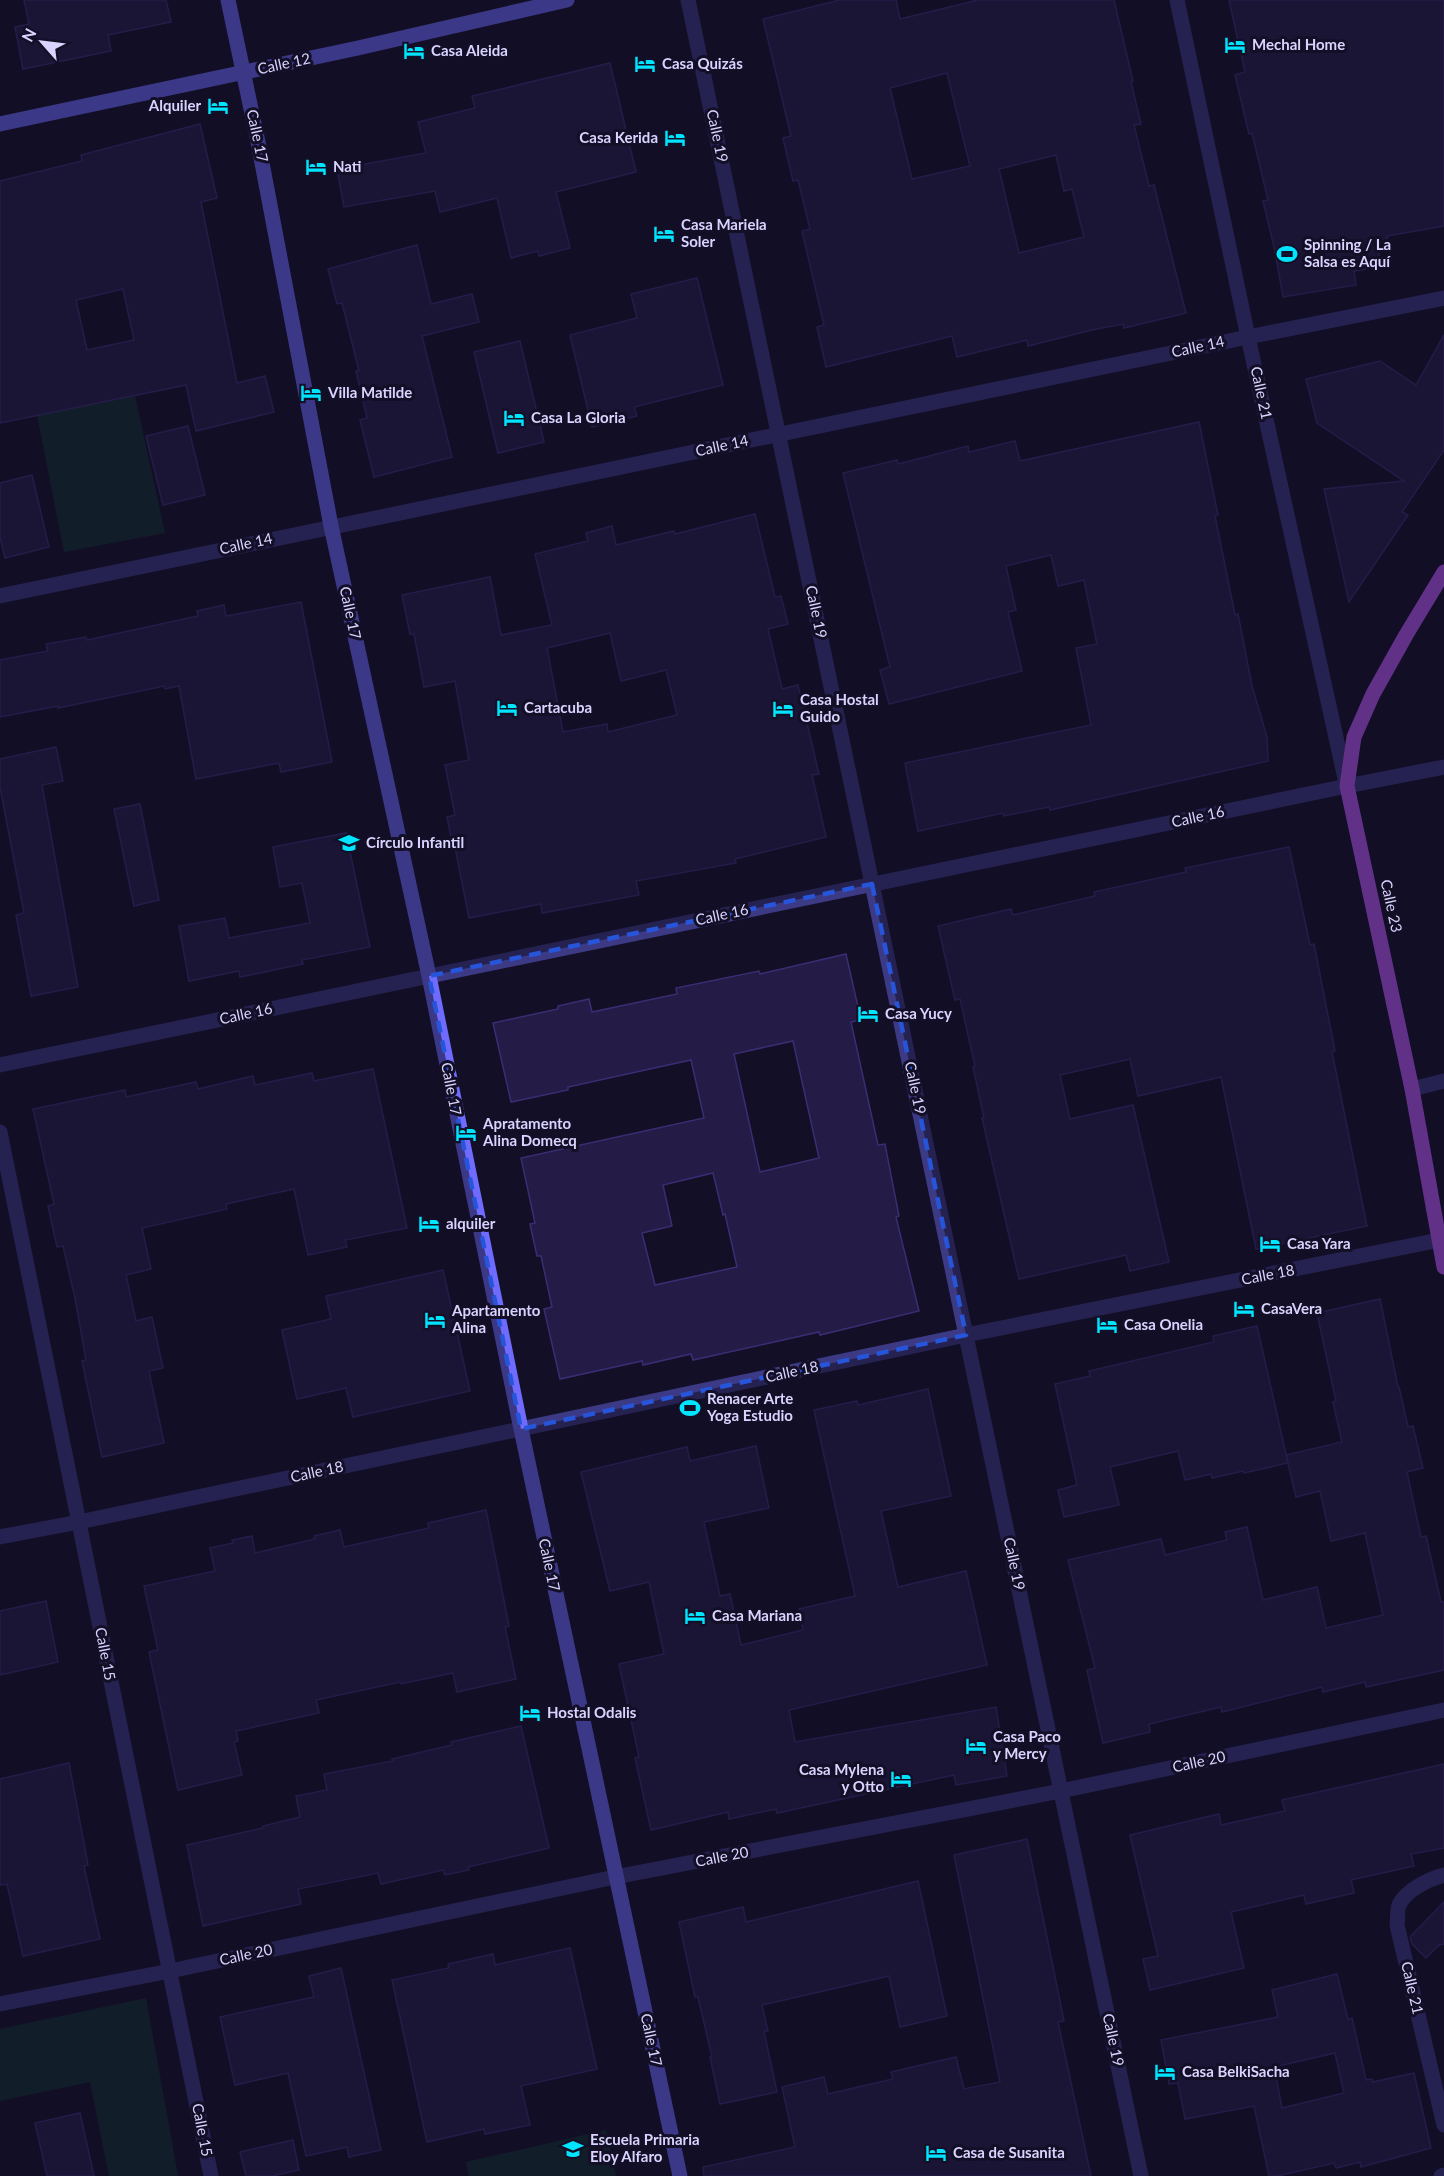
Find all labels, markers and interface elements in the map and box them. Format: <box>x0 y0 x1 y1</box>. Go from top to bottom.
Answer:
north arrow <box>12 12 72 72</box>
text: N <box>17 25 40 45</box>
hotel icon: Mechal Home <box>1223 33 1247 57</box>
place label: Mechal Home <box>1252 35 1345 53</box>
hotel icon: Casa Aleida <box>402 39 426 63</box>
place label: Casa Aleida <box>431 41 508 59</box>
street label: Calle 12 <box>256 49 312 77</box>
hotel icon: Casa Quizás <box>633 52 657 76</box>
place label: Casa Quizás <box>662 54 743 72</box>
hotel icon: Alquiler <box>206 94 230 118</box>
place label: Alquiler <box>148 96 201 114</box>
street label: Calle 17 <box>244 108 272 164</box>
street label: Calle 19 <box>704 108 732 164</box>
hotel icon: Casa Kerida <box>663 126 687 150</box>
place label: Casa Kerida <box>579 128 658 146</box>
hotel icon: Nati <box>304 155 328 179</box>
place label: Nati <box>333 157 362 175</box>
place label: Casa Mariela Soler <box>681 215 767 250</box>
hotel icon: Casa Mariela Soler <box>652 222 676 246</box>
place label: Spinning / La Salsa es Aquí <box>1304 235 1391 270</box>
sports icon: Spinning / La Salsa es Aquí <box>1275 242 1299 266</box>
street label: Calle 14 <box>1170 332 1226 360</box>
street label: Calle 21 <box>1248 365 1276 421</box>
hotel icon: Villa Matilde <box>299 381 323 405</box>
place label: Villa Matilde <box>327 383 412 401</box>
hotel icon: Casa La Gloria <box>502 406 526 430</box>
place label: Casa La Gloria <box>531 408 626 426</box>
street label: Calle 14 <box>694 431 750 459</box>
street label: Calle 14 <box>218 529 274 557</box>
street label: Calle 19 <box>803 584 831 640</box>
street label: Calle 17 <box>337 585 365 641</box>
place label: Casa Hostal Guido <box>800 690 879 725</box>
hotel icon: Cartacuba <box>495 696 519 720</box>
hotel icon: Casa Hostal Guido <box>771 697 795 721</box>
place label: Cartacuba <box>524 698 592 716</box>
street label: Calle 16 <box>1170 802 1226 830</box>
school or university icon: Círculo Infantil <box>337 831 361 855</box>
place label: Círculo Infantil <box>366 833 464 851</box>
street label: Calle 23 <box>1378 878 1406 934</box>
street label: Calle 16 <box>694 900 750 928</box>
street label: Calle 16 <box>218 999 274 1027</box>
hotel icon: Casa Yucy <box>856 1002 880 1026</box>
place label: Casa Yucy <box>885 1004 952 1022</box>
street label: Calle 19 <box>902 1060 930 1116</box>
street label: Calle 17 <box>438 1061 466 1117</box>
place label: Apratamento Alina Domecq <box>482 1114 577 1149</box>
hotel icon: Apratamento Alina Domecq <box>454 1121 478 1145</box>
hotel icon: alquiler <box>417 1212 441 1236</box>
place label: alquiler <box>446 1214 496 1232</box>
hotel icon: Casa Yara <box>1258 1232 1282 1256</box>
place label: Casa Yara <box>1287 1234 1351 1252</box>
street label: Calle 18 <box>1240 1260 1296 1288</box>
hotel icon: CasaVera <box>1232 1297 1256 1321</box>
place label: CasaVera <box>1261 1299 1322 1317</box>
place label: Apartamento Alina <box>451 1301 541 1336</box>
hotel icon: Apartamento Alina <box>423 1308 447 1332</box>
hotel icon: Casa Onelia <box>1095 1313 1119 1337</box>
place label: Casa Onelia <box>1124 1315 1203 1333</box>
street label: Calle 18 <box>764 1357 820 1385</box>
place label: Renacer Arte Yoga Estudio <box>706 1389 793 1424</box>
sports icon: Renacer Arte Yoga Estudio <box>678 1396 702 1420</box>
street label: Calle 18 <box>289 1457 345 1485</box>
street label: Calle 19 <box>1001 1536 1029 1592</box>
street label: Calle 17 <box>536 1537 564 1593</box>
hotel icon: Casa Mariana <box>683 1604 707 1628</box>
place label: Casa Mariana <box>712 1606 802 1624</box>
street label: Calle 15 <box>92 1626 120 1682</box>
hotel icon: Hostal Odalis <box>518 1701 542 1725</box>
place label: Hostal Odalis <box>547 1703 637 1721</box>
place label: Casa Paco y Mercy <box>993 1727 1061 1762</box>
hotel icon: Casa Paco y Mercy <box>964 1734 988 1758</box>
street label: Calle 20 <box>1171 1747 1227 1775</box>
place label: Casa Mylena y Otto <box>799 1760 884 1795</box>
hotel icon: Casa Mylena y Otto <box>889 1767 913 1791</box>
street label: Calle 20 <box>694 1842 750 1870</box>
street label: Calle 20 <box>218 1940 274 1968</box>
street label: Calle 21 <box>1398 1960 1428 2016</box>
street label: Calle 17 <box>638 2012 666 2068</box>
street label: Calle 19 <box>1100 2012 1128 2068</box>
hotel icon: Casa BelkiSacha <box>1153 2060 1177 2084</box>
place label: Casa BelkiSacha <box>1182 2062 1290 2080</box>
street label: Calle 15 <box>189 2102 217 2158</box>
place label: Escuela Primaria Eloy Alfaro <box>590 2130 700 2165</box>
school or university icon: Escuela Primaria Eloy Alfaro <box>561 2137 585 2161</box>
hotel icon: Casa de Susanita <box>924 2141 948 2165</box>
place label: Casa de Susanita <box>953 2143 1065 2161</box>

